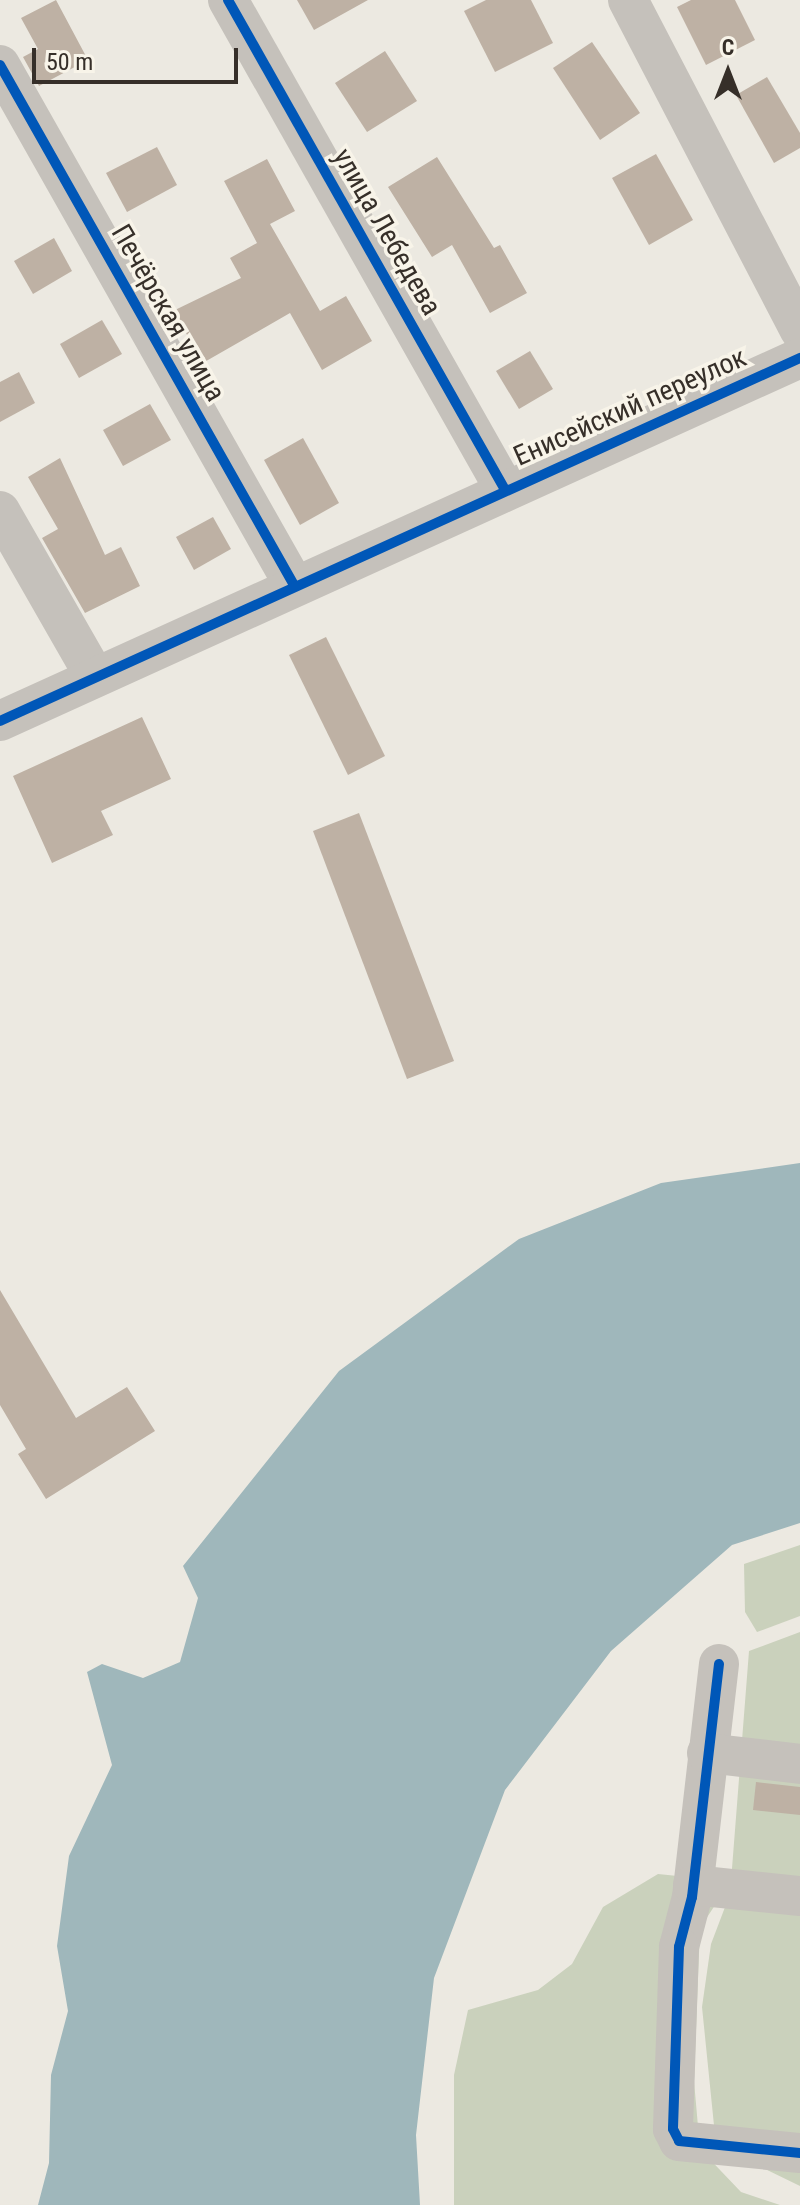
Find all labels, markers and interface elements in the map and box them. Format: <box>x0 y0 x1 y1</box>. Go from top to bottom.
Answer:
scale bar <box>36 32 242 82</box>
north arrow <box>688 32 768 112</box>
text: С <box>722 35 734 60</box>
text: 50 m <box>46 48 93 76</box>
street label: улица Лебедева <box>326 143 448 321</box>
street label: Печёрская улица <box>104 219 232 407</box>
street label: Енисейский переулок <box>508 341 752 473</box>

